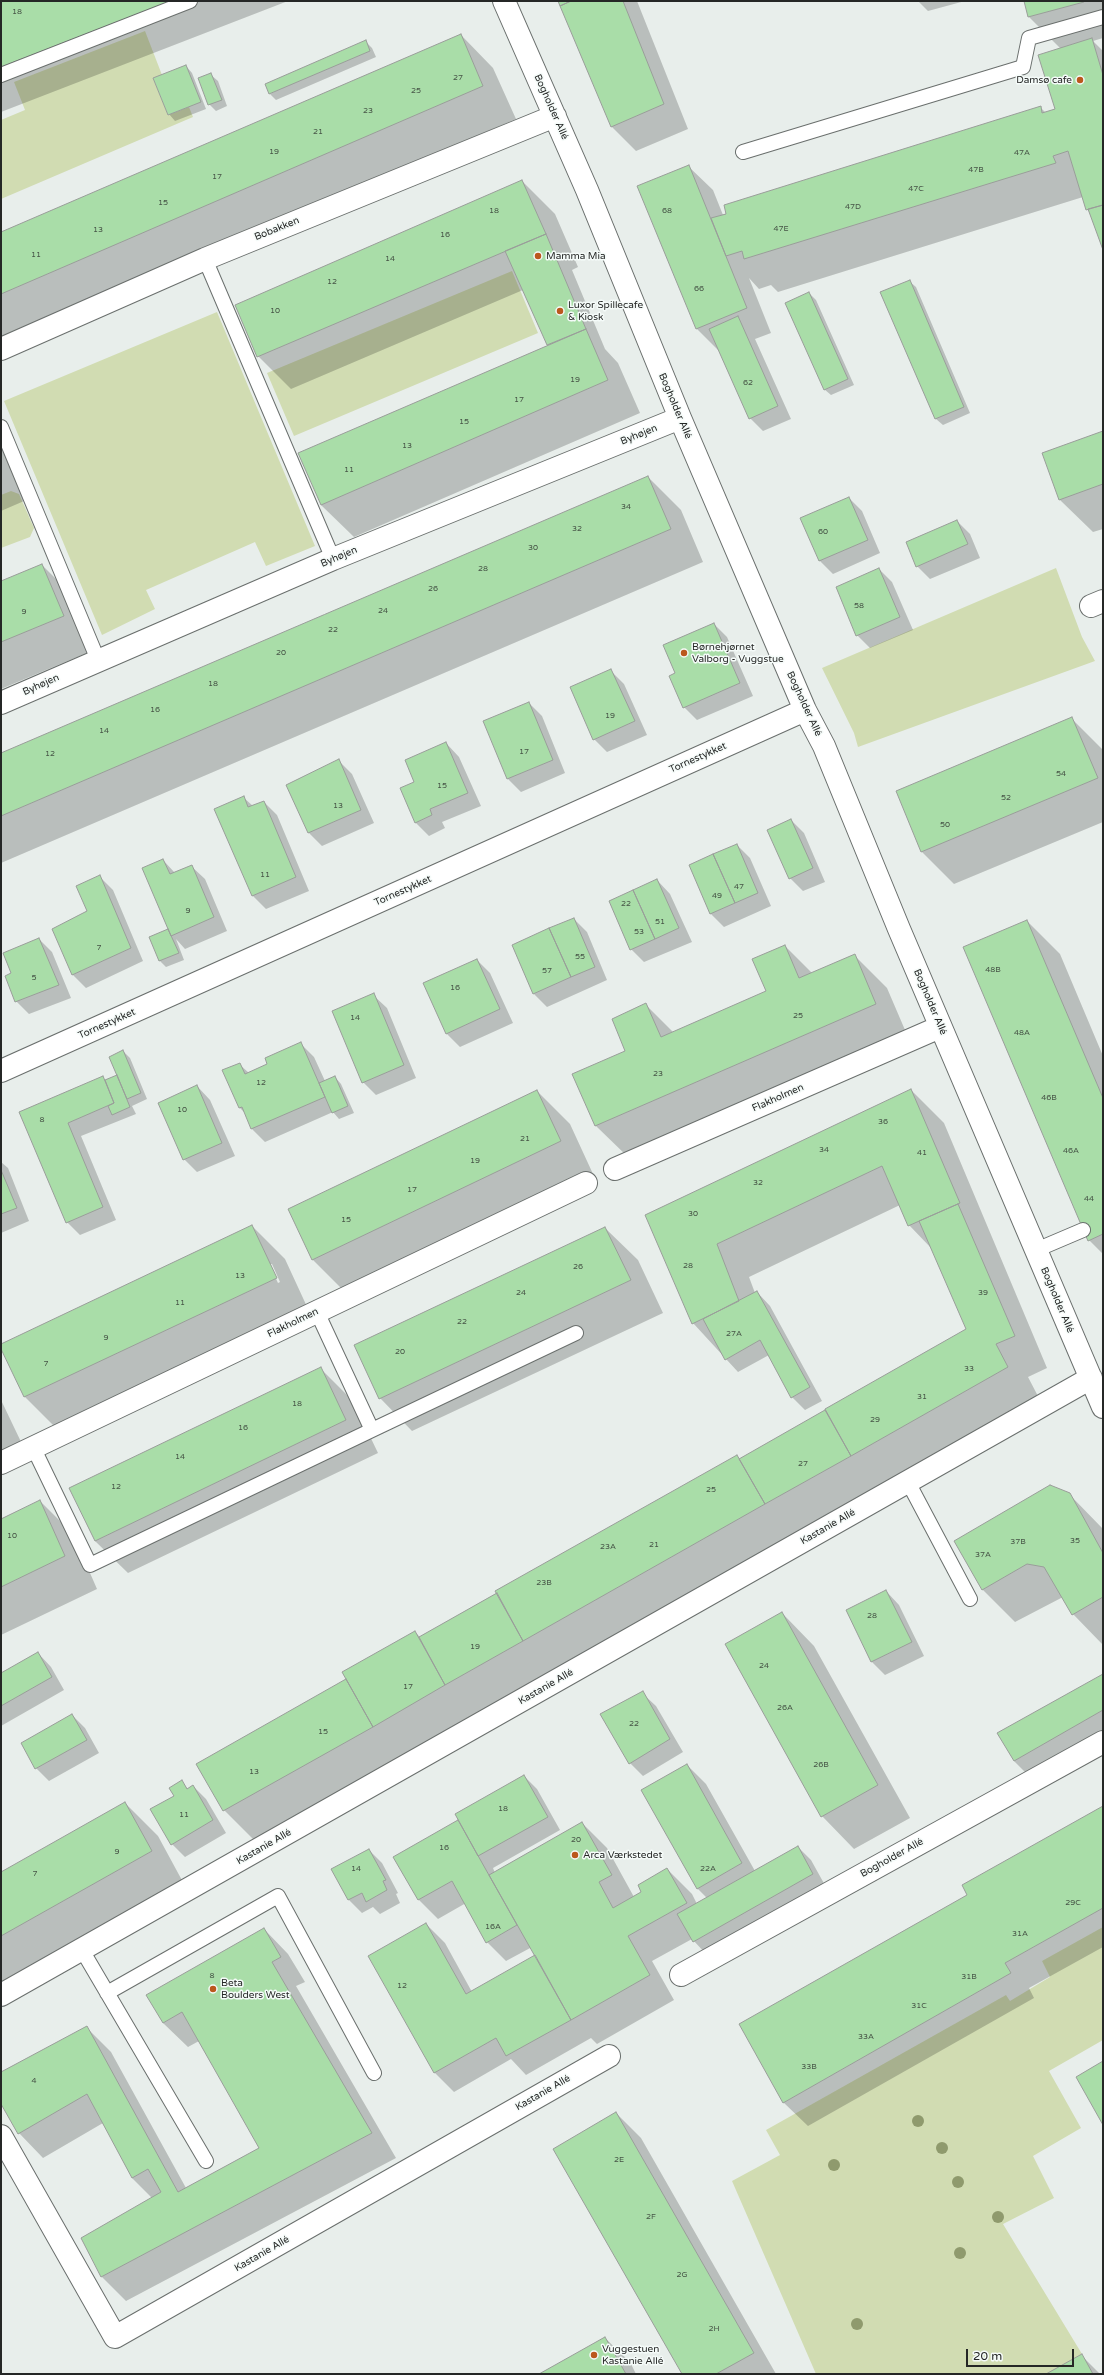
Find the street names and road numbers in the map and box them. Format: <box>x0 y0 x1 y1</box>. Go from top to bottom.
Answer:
street label: Bogholder Allé <box>531 72 571 142</box>
street label: Bobakken <box>253 215 301 243</box>
street label: Bogholder Allé <box>656 371 694 441</box>
street label: Byhøjen <box>619 422 659 448</box>
street label: Byhøjen <box>319 544 359 570</box>
street label: Bogholder Allé <box>784 670 824 738</box>
street label: Byhøjen <box>21 672 61 698</box>
street label: Tornestykket <box>668 740 728 776</box>
street label: Tornestykket <box>373 873 433 909</box>
street label: Bogholder Allé <box>911 967 949 1037</box>
street label: Tornestykket <box>77 1006 137 1042</box>
street label: Flakholmen <box>750 1081 806 1115</box>
street label: Bogholder Allé <box>1038 1265 1076 1335</box>
street label: Flakholmen <box>266 1306 320 1340</box>
street label: Kastanie Allé <box>798 1506 858 1548</box>
street label: Kastanie Allé <box>516 1666 576 1708</box>
street label: Kastanie Allé <box>234 1826 294 1868</box>
street label: Bogholder Allé <box>858 1836 926 1880</box>
street label: Kastanie Allé <box>513 2072 573 2114</box>
street label: Kastanie Allé <box>232 2233 292 2275</box>

